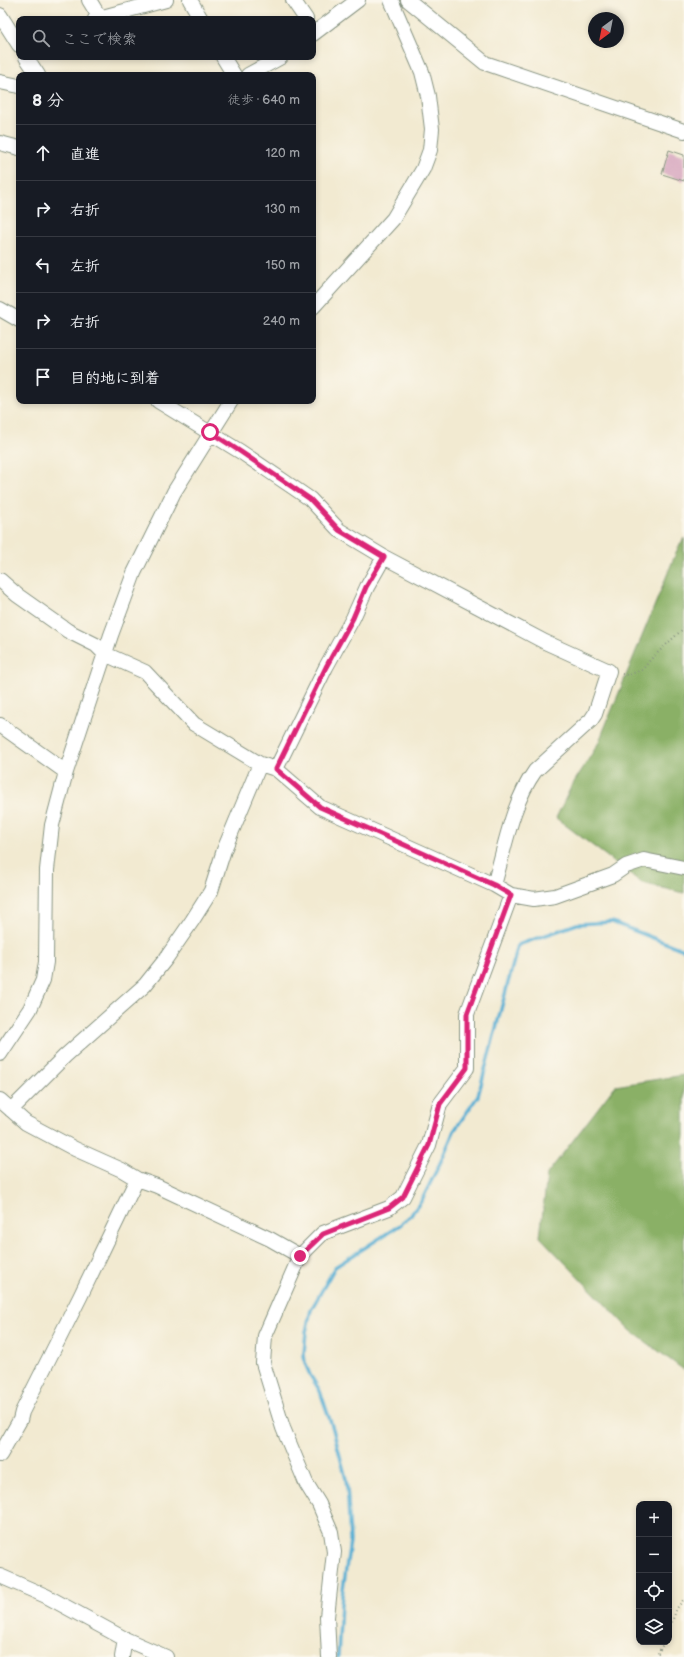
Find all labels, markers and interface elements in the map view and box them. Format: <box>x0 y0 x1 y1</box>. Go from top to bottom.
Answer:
north arrow <box>588 12 624 48</box>
search box <box>16 16 316 60</box>
icon: search <box>30 27 52 49</box>
text: ここで検索 <box>62 30 137 49</box>
text: 8 分 <box>32 91 64 111</box>
text: 徒歩 · 640 m <box>228 92 300 108</box>
icon: ahead <box>32 142 54 164</box>
text: 直進 <box>70 145 100 164</box>
text: 120 m <box>265 145 300 161</box>
icon: right <box>32 198 54 220</box>
text: 右折 <box>70 201 100 220</box>
text: 130 m <box>265 201 300 217</box>
icon: left <box>32 254 54 276</box>
text: 左折 <box>70 257 100 276</box>
text: 150 m <box>266 257 300 273</box>
icon: right <box>32 310 54 332</box>
text: 右折 <box>70 313 100 332</box>
text: 240 m <box>263 313 300 329</box>
icon: arrive <box>32 366 54 388</box>
text: 目的地に到着 <box>70 369 160 388</box>
route start <box>201 423 219 441</box>
route end <box>291 1247 309 1265</box>
map controls <box>636 1501 672 1645</box>
button: + <box>636 1501 672 1537</box>
button: − <box>636 1537 672 1573</box>
button: locate <box>636 1573 672 1609</box>
button: layers <box>636 1609 672 1645</box>

